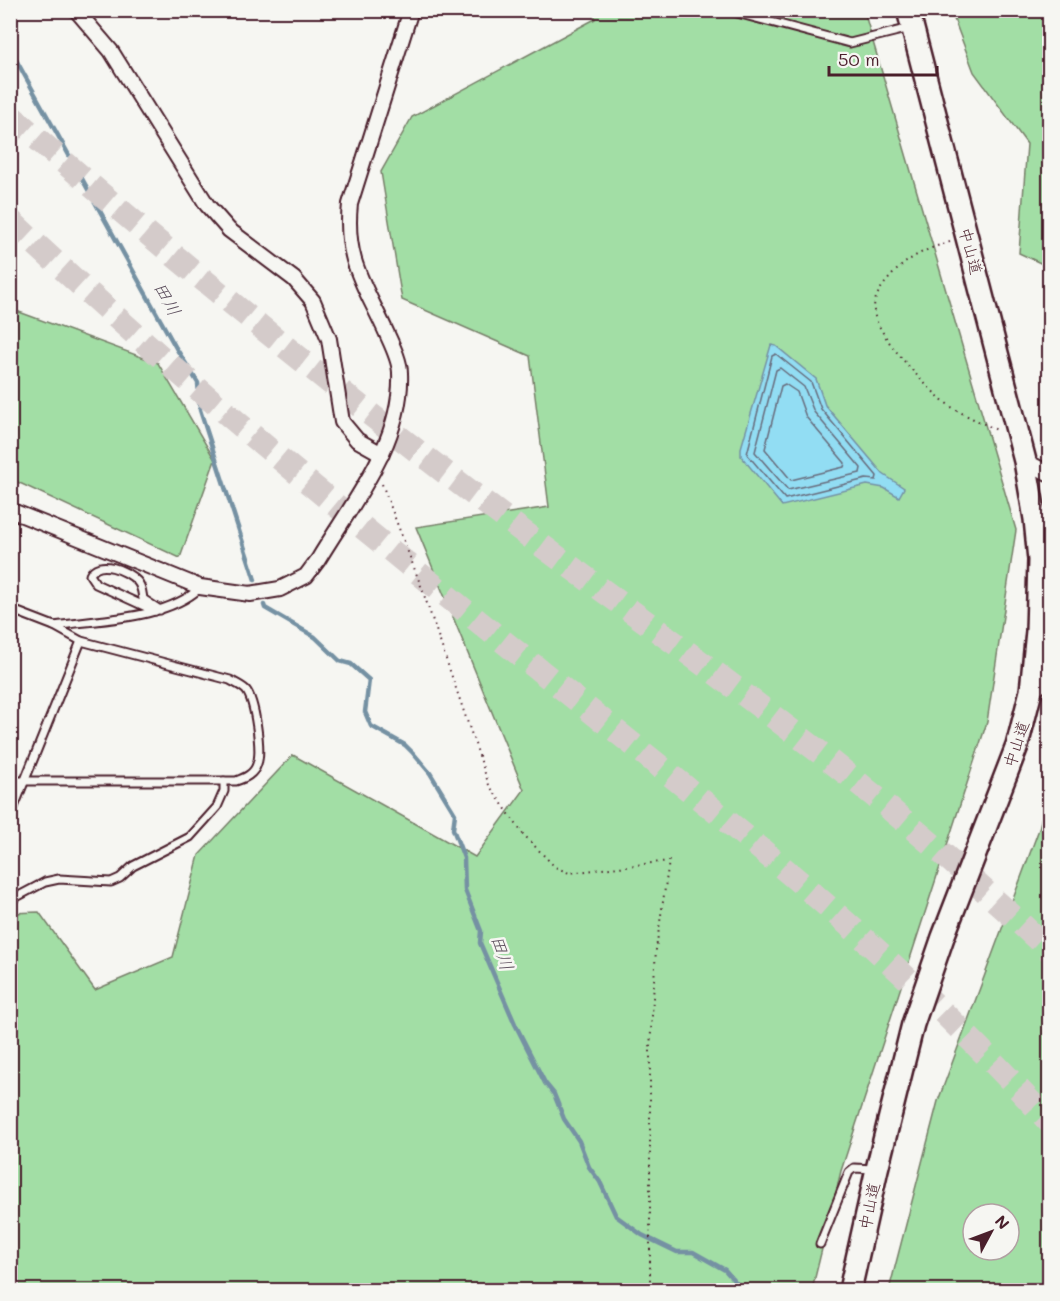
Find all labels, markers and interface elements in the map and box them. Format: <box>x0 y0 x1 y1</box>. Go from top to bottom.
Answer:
scale bar <box>829 39 937 77</box>
text: 50 m <box>838 47 880 71</box>
street label: 中山道 <box>955 225 988 277</box>
water label: 田川 <box>149 277 187 320</box>
street label: 中山道 <box>998 718 1033 770</box>
water label: 田川 <box>486 932 520 974</box>
street label: 中山道 <box>853 1180 884 1232</box>
north arrow <box>961 1202 1021 1262</box>
text: N <box>991 1210 1015 1233</box>

